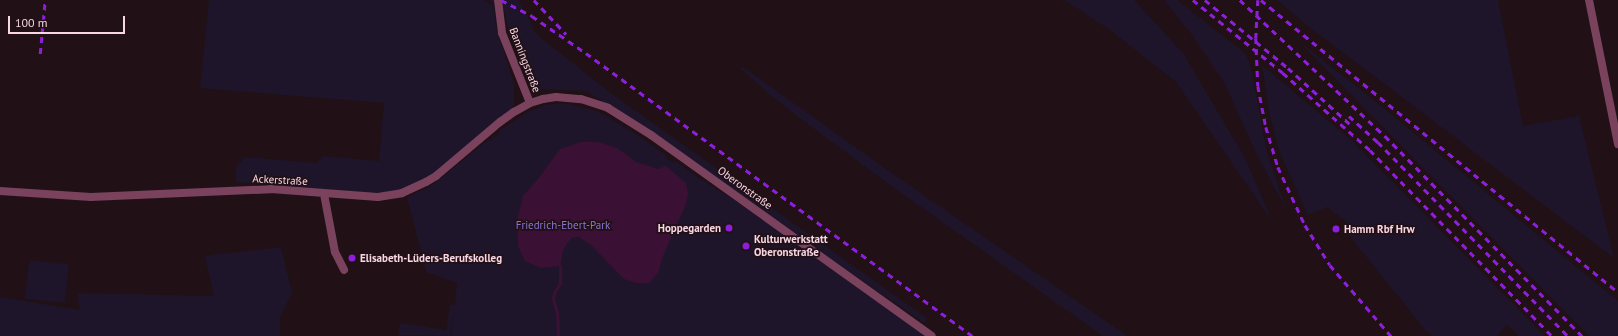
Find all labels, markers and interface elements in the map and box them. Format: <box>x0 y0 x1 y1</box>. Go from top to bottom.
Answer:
scale bar <box>10 8 127 34</box>
text: 100 m <box>15 15 48 30</box>
street label: Banningstraße <box>507 26 543 94</box>
street label: Oberonstraße <box>715 164 775 212</box>
street label: Ackerstraße <box>252 172 308 188</box>
park label: Friedrich-Ebert-Park <box>516 218 610 232</box>
place label: Hoppegarden <box>658 221 721 235</box>
place label: Hamm Rbf Hrw <box>1344 222 1415 236</box>
marker: Hoppegarden <box>724 223 734 233</box>
marker: Hamm Rbf Hrw <box>1331 224 1341 234</box>
place label: Kulturwerkstatt Oberonstraße <box>754 233 828 259</box>
marker: Kulturwerkstatt Oberonstraße <box>741 241 751 251</box>
place label: Elisabeth-Lüders-Berufskolleg <box>360 251 502 265</box>
marker: Elisabeth-Lüders-Berufskolleg <box>347 253 357 263</box>

